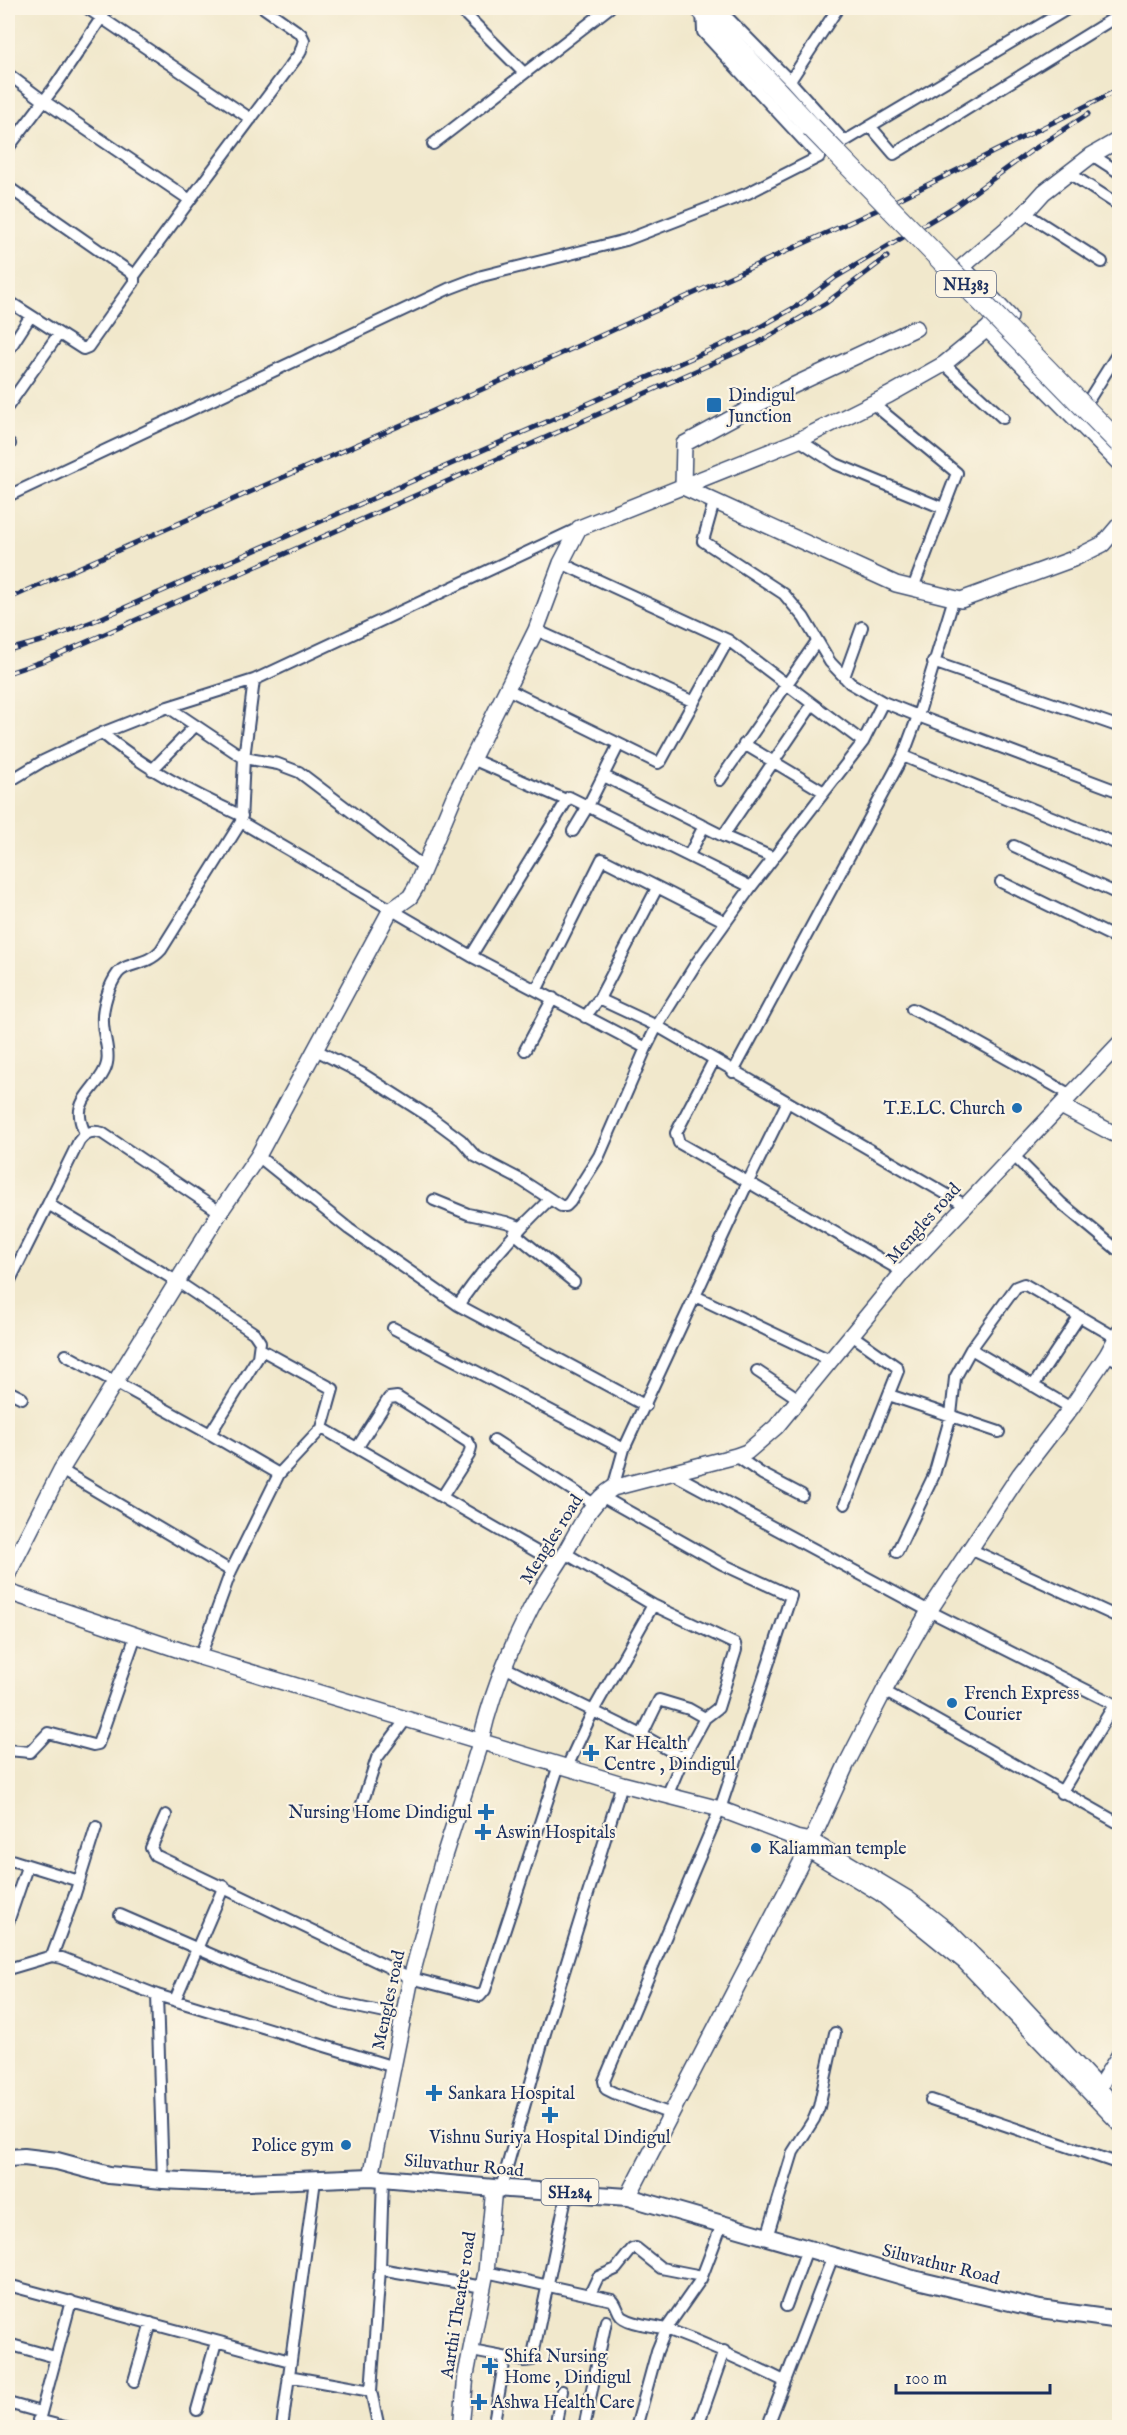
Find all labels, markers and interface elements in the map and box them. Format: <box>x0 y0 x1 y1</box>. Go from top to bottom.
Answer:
road number: NH383 <box>936 271 996 297</box>
place label: Dindigul Junction <box>726 385 795 429</box>
marker: Dindigul Junction <box>705 396 723 414</box>
place label: T.E.LC. Church <box>883 1098 1005 1121</box>
marker: T.E.LC. Church <box>1010 1101 1024 1115</box>
street label: Mengles road <box>882 1178 967 1269</box>
street label: Mengles road <box>516 1490 589 1589</box>
place label: French Express Courier <box>964 1683 1079 1727</box>
marker: French Express Courier <box>945 1696 959 1710</box>
place label: Kar Health Centre , Dindigul <box>604 1733 736 1777</box>
marker: Kar Health Centre , Dindigul <box>582 1744 600 1762</box>
place label: Nursing Home Dindigul <box>288 1802 472 1825</box>
marker: Nursing Home Dindigul <box>477 1803 495 1821</box>
place label: Aswin Hospitals <box>495 1822 616 1845</box>
marker: Aswin Hospitals <box>474 1823 492 1841</box>
place label: Kaliamman temple <box>768 1838 907 1861</box>
marker: Kaliamman temple <box>749 1841 763 1855</box>
street label: Mengles road <box>368 1948 411 2052</box>
place label: Sankara Hospital <box>448 2083 575 2106</box>
marker: Sankara Hospital <box>425 2084 443 2102</box>
marker: Vishnu Suriya Hospital Dindigul <box>541 2106 559 2124</box>
place label: Vishnu Suriya Hospital Dindigul <box>428 2127 671 2150</box>
place label: Police gym <box>252 2135 334 2158</box>
marker: Police gym <box>339 2138 353 2152</box>
street label: Siluvathur Road <box>403 2150 525 2183</box>
road number: SH284 <box>542 2179 598 2205</box>
street label: Aarthi Theatre road <box>436 2230 483 2381</box>
street label: Siluvathur Road <box>880 2240 1002 2291</box>
place label: Shifa Nursing Home , Dindigul <box>504 2346 631 2390</box>
marker: Shifa Nursing Home , Dindigul <box>481 2357 499 2375</box>
scale bar <box>896 2357 1050 2395</box>
text: 100 m <box>905 2368 947 2391</box>
place label: Ashwa Health Care <box>491 2392 635 2415</box>
marker: Ashwa Health Care <box>470 2393 488 2411</box>

